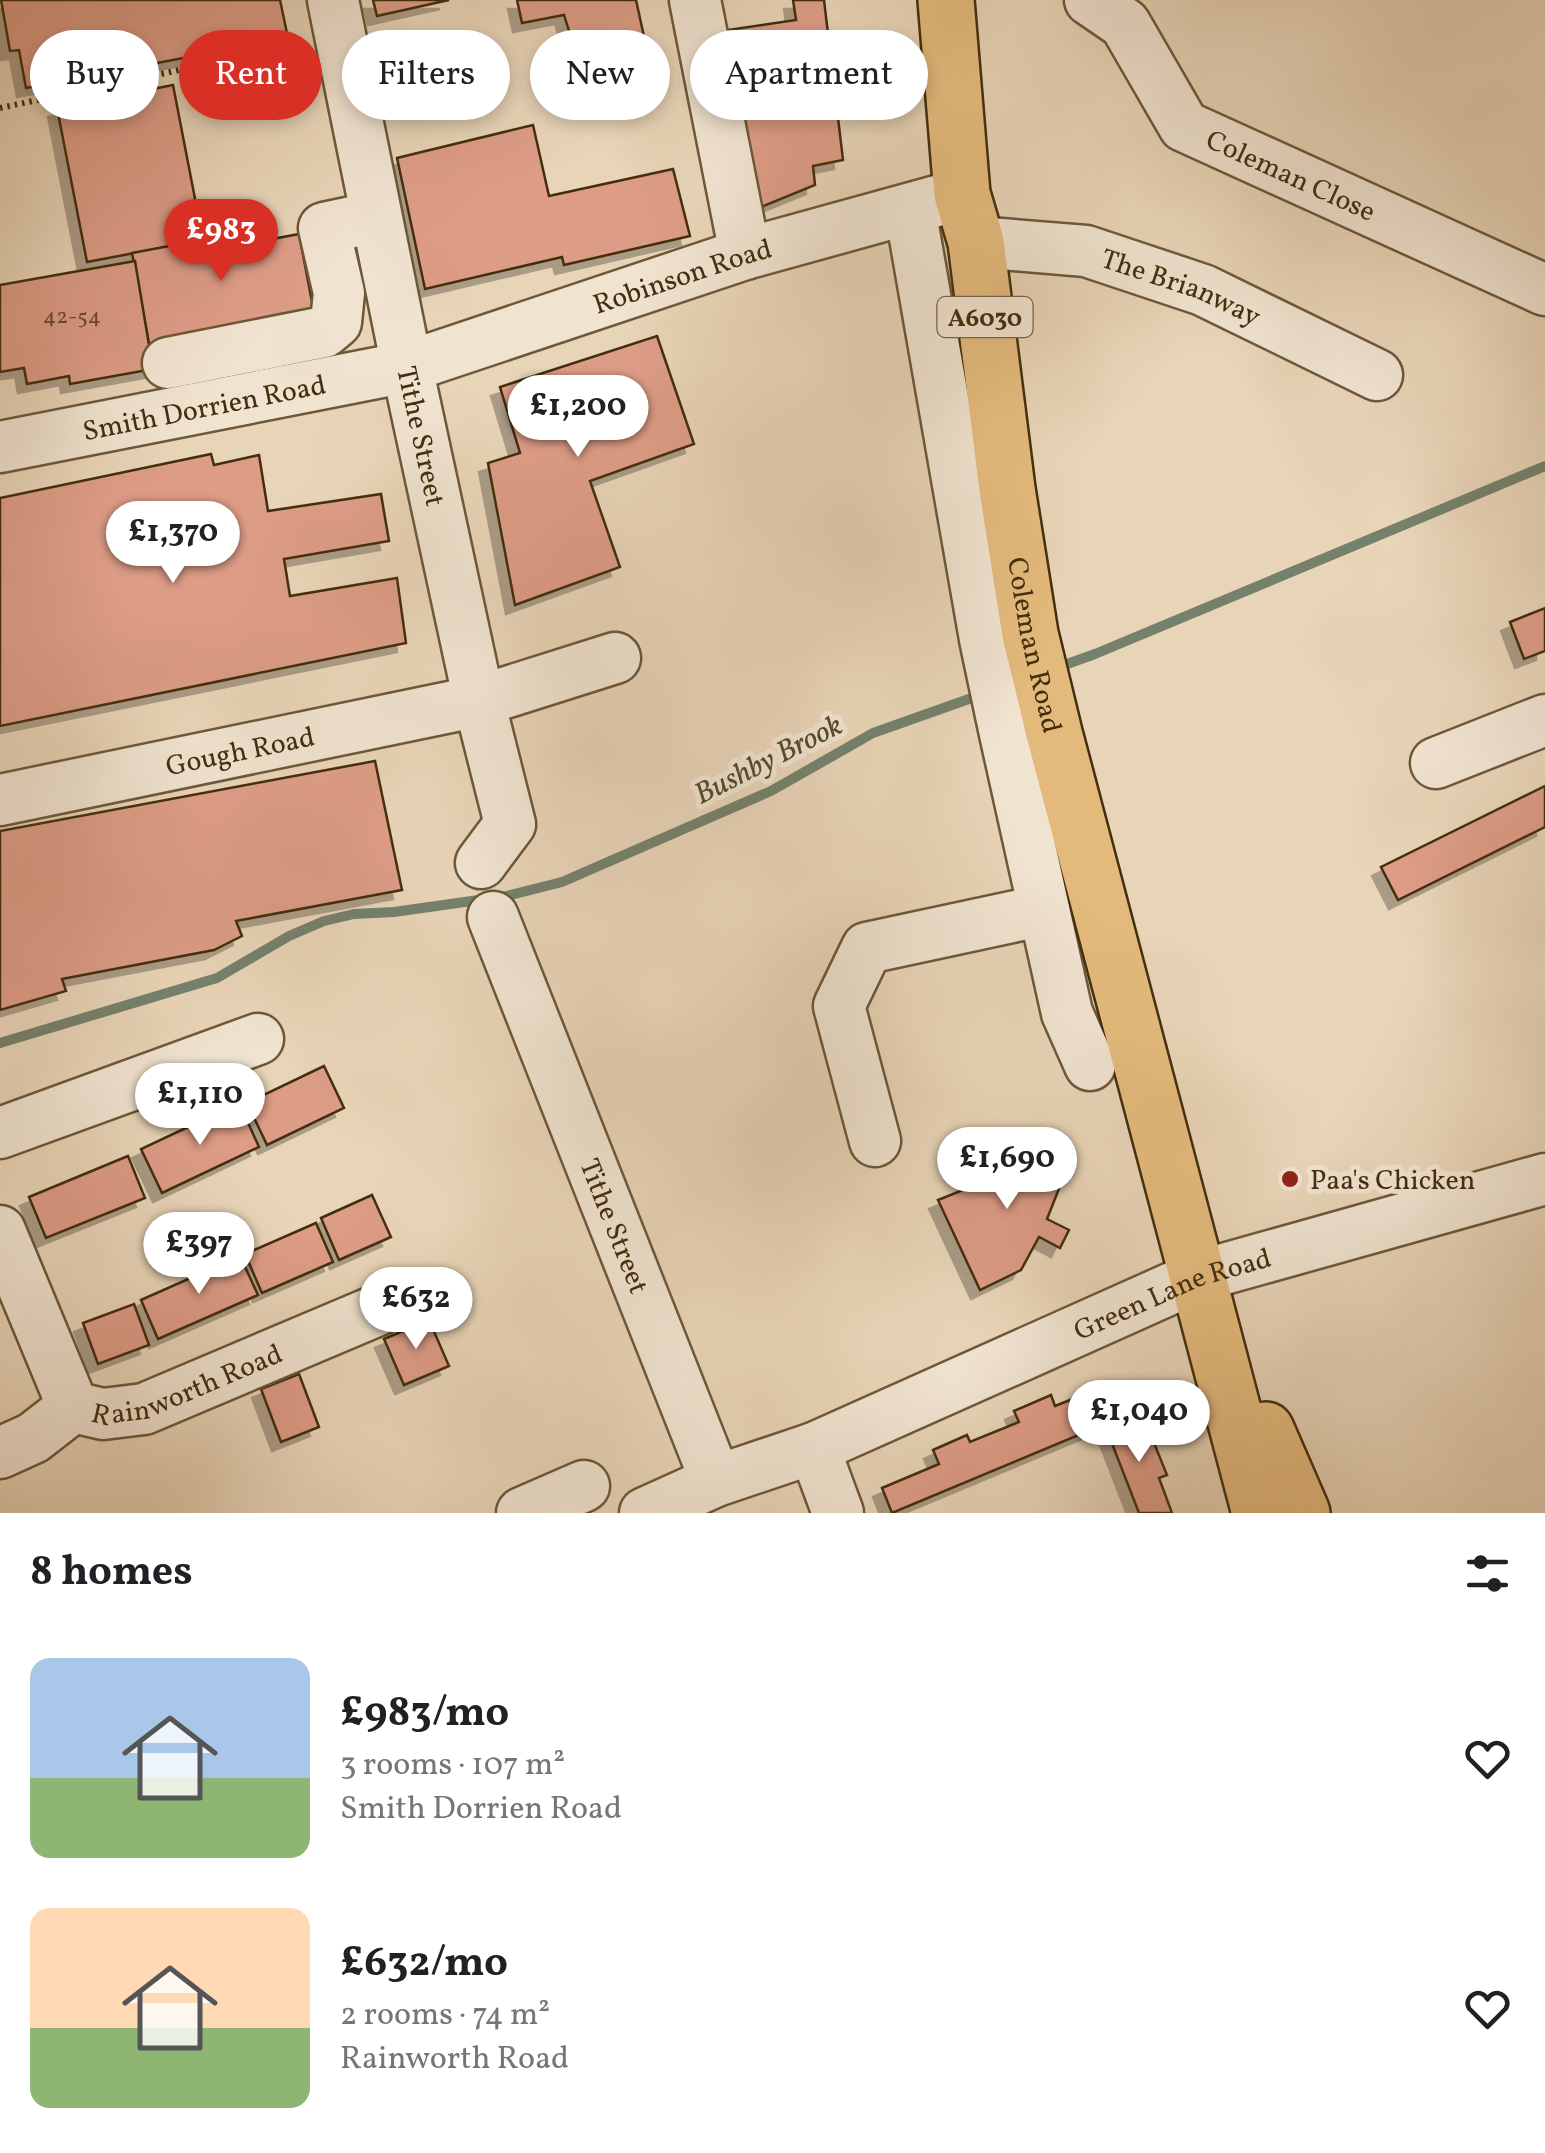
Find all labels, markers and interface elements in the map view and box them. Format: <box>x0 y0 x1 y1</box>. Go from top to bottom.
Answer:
chip: Buy <box>30 30 159 120</box>
chip: Rent <box>179 30 322 120</box>
chip: Filters <box>342 30 510 120</box>
chip: New <box>530 30 670 120</box>
chip: Apartment <box>690 30 928 120</box>
street label: Coleman Close <box>1199 121 1381 232</box>
pin: £983 <box>162 199 280 284</box>
text: £983 <box>186 209 256 253</box>
street label: Robinson Road <box>589 230 777 325</box>
street label: The Brianway <box>1096 240 1267 337</box>
road number: A6030 <box>938 297 1032 337</box>
house number: 42-54 <box>43 302 101 333</box>
street label: Tithe Street <box>385 363 453 510</box>
street label: Smith Dorrien Road <box>80 366 329 452</box>
pin: £1,200 <box>497 375 659 460</box>
text: £1,200 <box>530 385 626 429</box>
pin: £1,370 <box>92 501 254 586</box>
text: £1,370 <box>128 511 218 555</box>
street label: Coleman Road <box>996 554 1070 737</box>
water label: Bushby Brook <box>687 705 850 816</box>
street label: Gough Road <box>163 718 318 787</box>
pin: £1,110 <box>119 1063 281 1148</box>
text: £1,110 <box>157 1073 243 1117</box>
pin: £1,690 <box>926 1127 1088 1212</box>
text: £1,690 <box>959 1137 1055 1181</box>
street label: Tithe Street <box>568 1153 657 1300</box>
place label: Paa's Chicken <box>1310 1162 1475 1201</box>
marker: Paa's Chicken <box>1279 1168 1301 1190</box>
pin: £397 <box>140 1212 258 1297</box>
text: £397 <box>165 1222 233 1266</box>
street label: Green Lane Road <box>1068 1240 1276 1351</box>
pin: £632 <box>357 1267 475 1352</box>
text: £632 <box>382 1277 450 1321</box>
street label: Rainworth Road <box>87 1336 289 1437</box>
pin: £1,040 <box>1058 1380 1220 1465</box>
text: £1,040 <box>1090 1390 1188 1434</box>
text: 8 homes <box>30 1544 193 1603</box>
icon: filters <box>1460 1546 1515 1601</box>
text: £983/mo <box>340 1685 509 1744</box>
icon: home <box>110 1698 230 1818</box>
icon: heart <box>1460 1731 1515 1786</box>
text: 3 rooms · 107 m² <box>340 1744 565 1788</box>
text: Smith Dorrien Road <box>340 1788 622 1832</box>
text: £632/mo <box>340 1935 508 1994</box>
icon: home <box>110 1948 230 2068</box>
icon: heart <box>1460 1981 1515 2036</box>
text: 2 rooms · 74 m² <box>340 1994 550 2038</box>
text: Rainworth Road <box>340 2038 569 2082</box>

